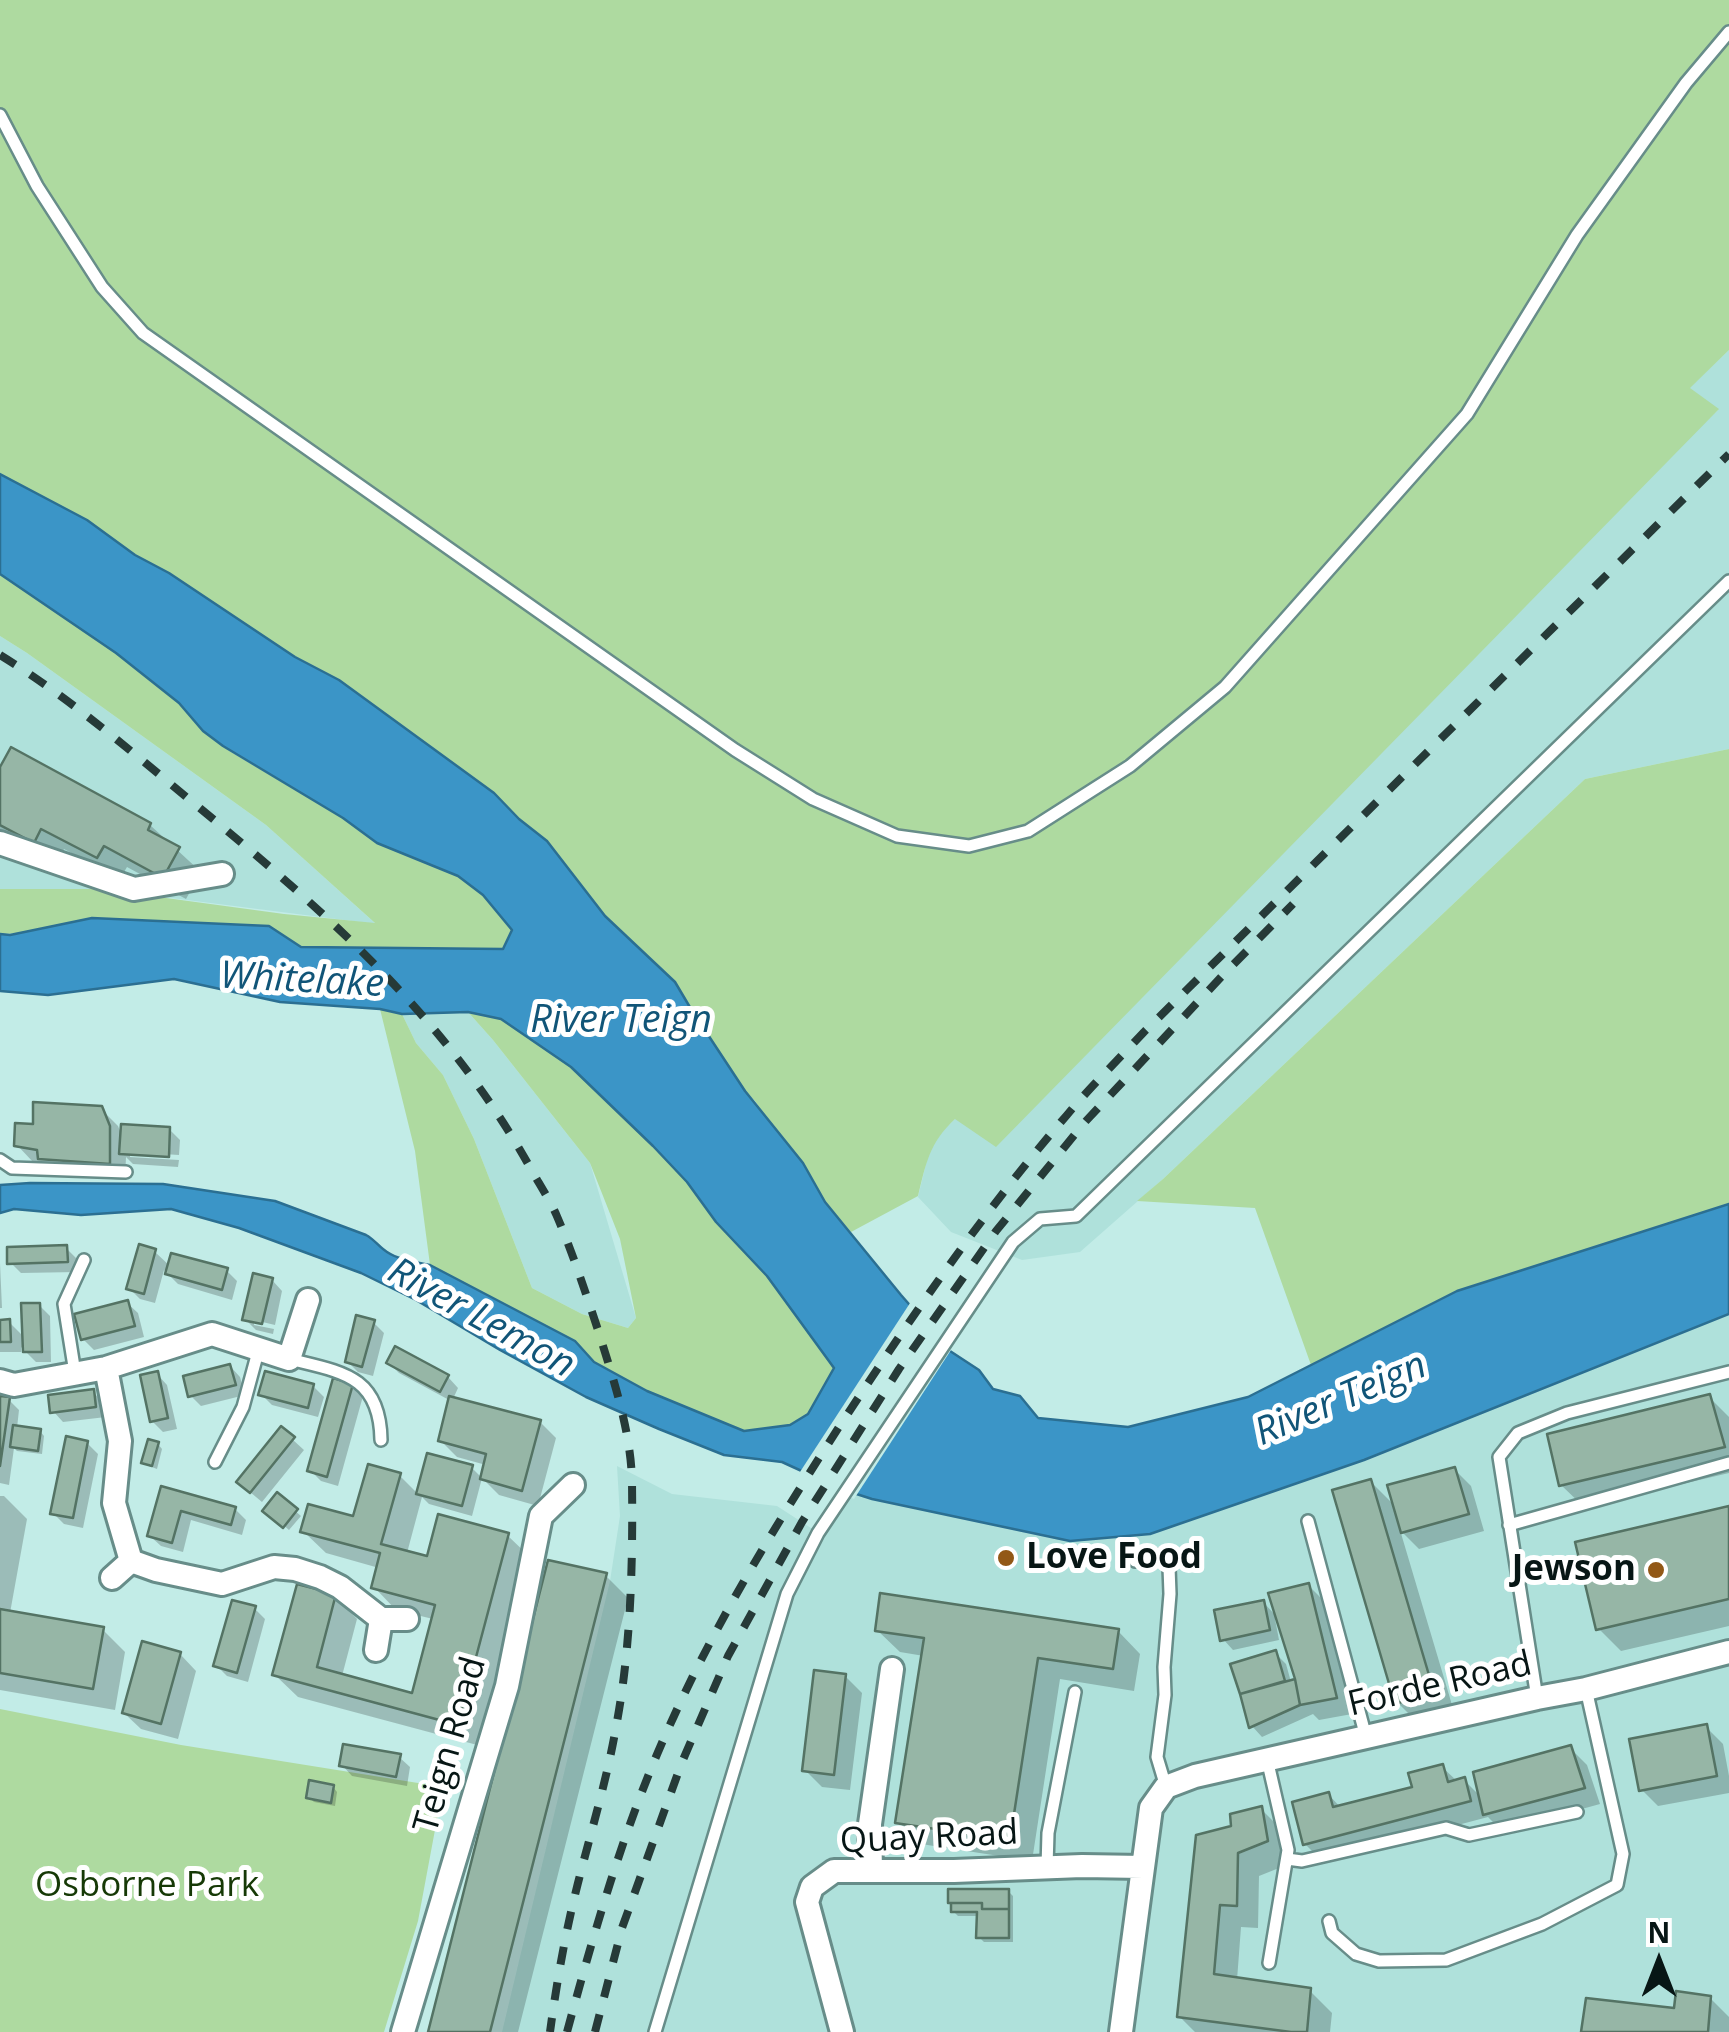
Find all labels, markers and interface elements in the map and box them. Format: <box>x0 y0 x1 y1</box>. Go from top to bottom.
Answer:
water label: Whitelake <box>219 954 385 1008</box>
water label: River Teign <box>530 998 712 1044</box>
water label: River Lemon <box>380 1249 582 1389</box>
water label: River Teign <box>1248 1344 1434 1456</box>
place label: Love Food <box>1026 1537 1202 1579</box>
marker: Love Food <box>995 1547 1017 1569</box>
place label: Jewson <box>1512 1549 1636 1591</box>
marker: Jewson <box>1645 1559 1667 1581</box>
street label: Forde Road <box>1344 1643 1536 1727</box>
street label: Teign Road <box>406 1652 496 1838</box>
street label: Quay Road <box>839 1812 1019 1864</box>
park label: Osborne Park <box>35 1865 259 1907</box>
north arrow <box>1609 1912 1709 2012</box>
text: N <box>1648 1913 1670 1951</box>

